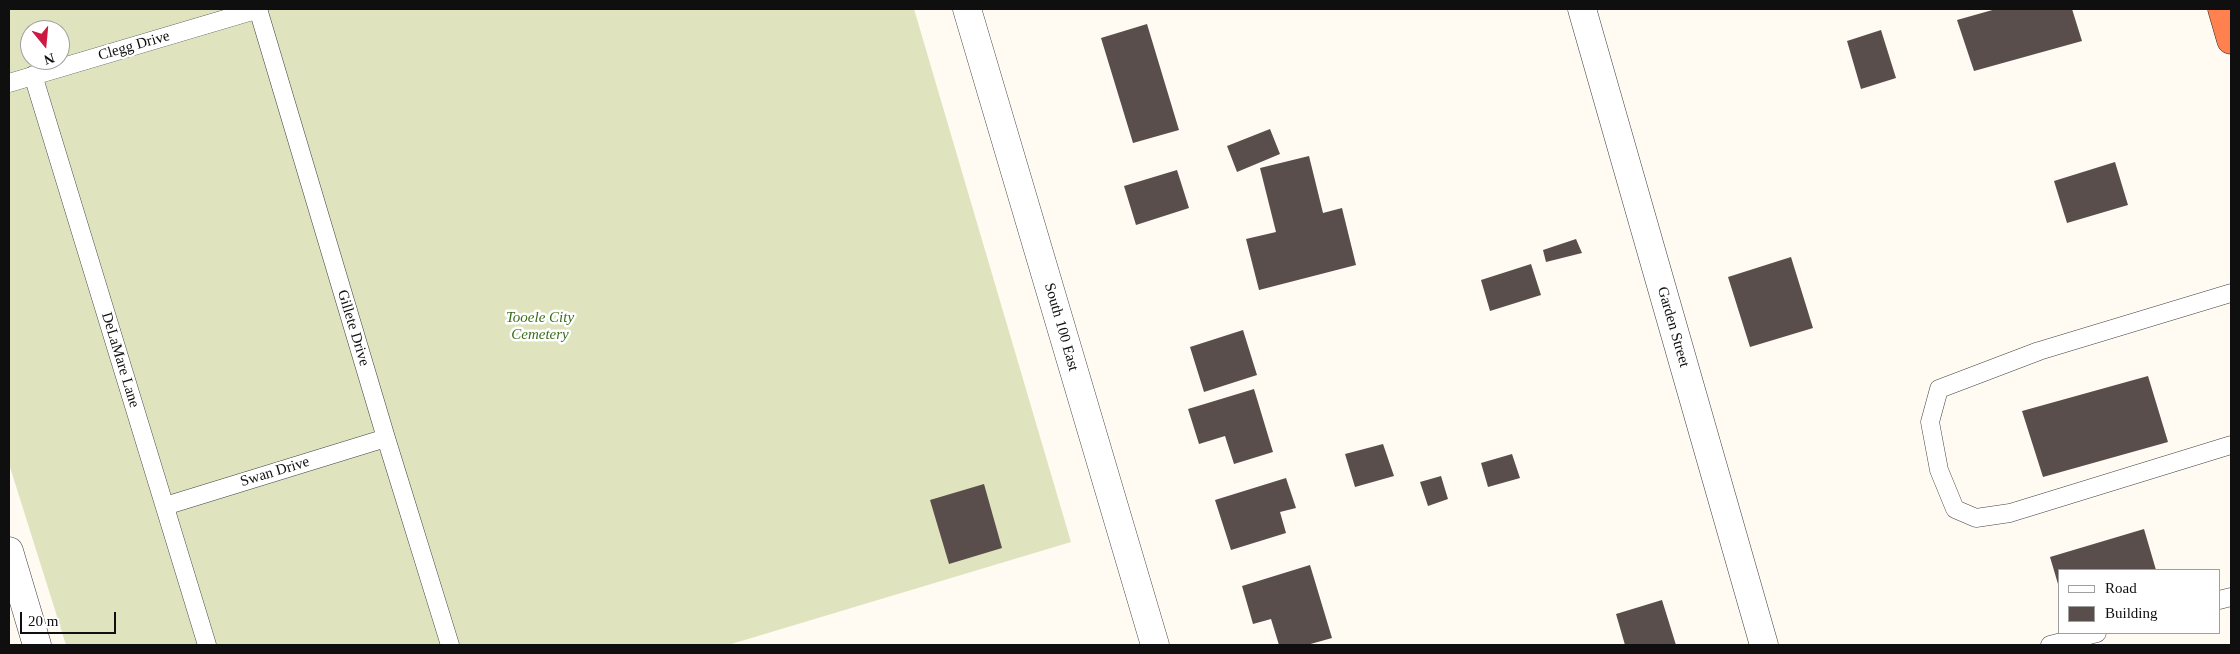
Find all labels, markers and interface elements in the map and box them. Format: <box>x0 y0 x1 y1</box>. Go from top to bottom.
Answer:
north arrow <box>20 20 70 70</box>
street label: Clegg Drive <box>96 27 172 65</box>
text: N <box>42 50 56 68</box>
street label: South 100 East <box>1040 281 1082 373</box>
street label: Garden Street <box>1653 285 1693 369</box>
street label: Gillete Drive <box>333 288 373 368</box>
park label: Tooele City Cemetery <box>506 309 574 344</box>
street label: DeLaMare Lane <box>97 310 143 410</box>
street label: Swan Drive <box>238 453 312 491</box>
legend <box>2058 569 2220 634</box>
text: Road <box>2105 580 2137 596</box>
scale bar <box>22 602 119 634</box>
text: Building <box>2105 605 2158 621</box>
text: 20 m <box>28 613 58 629</box>

